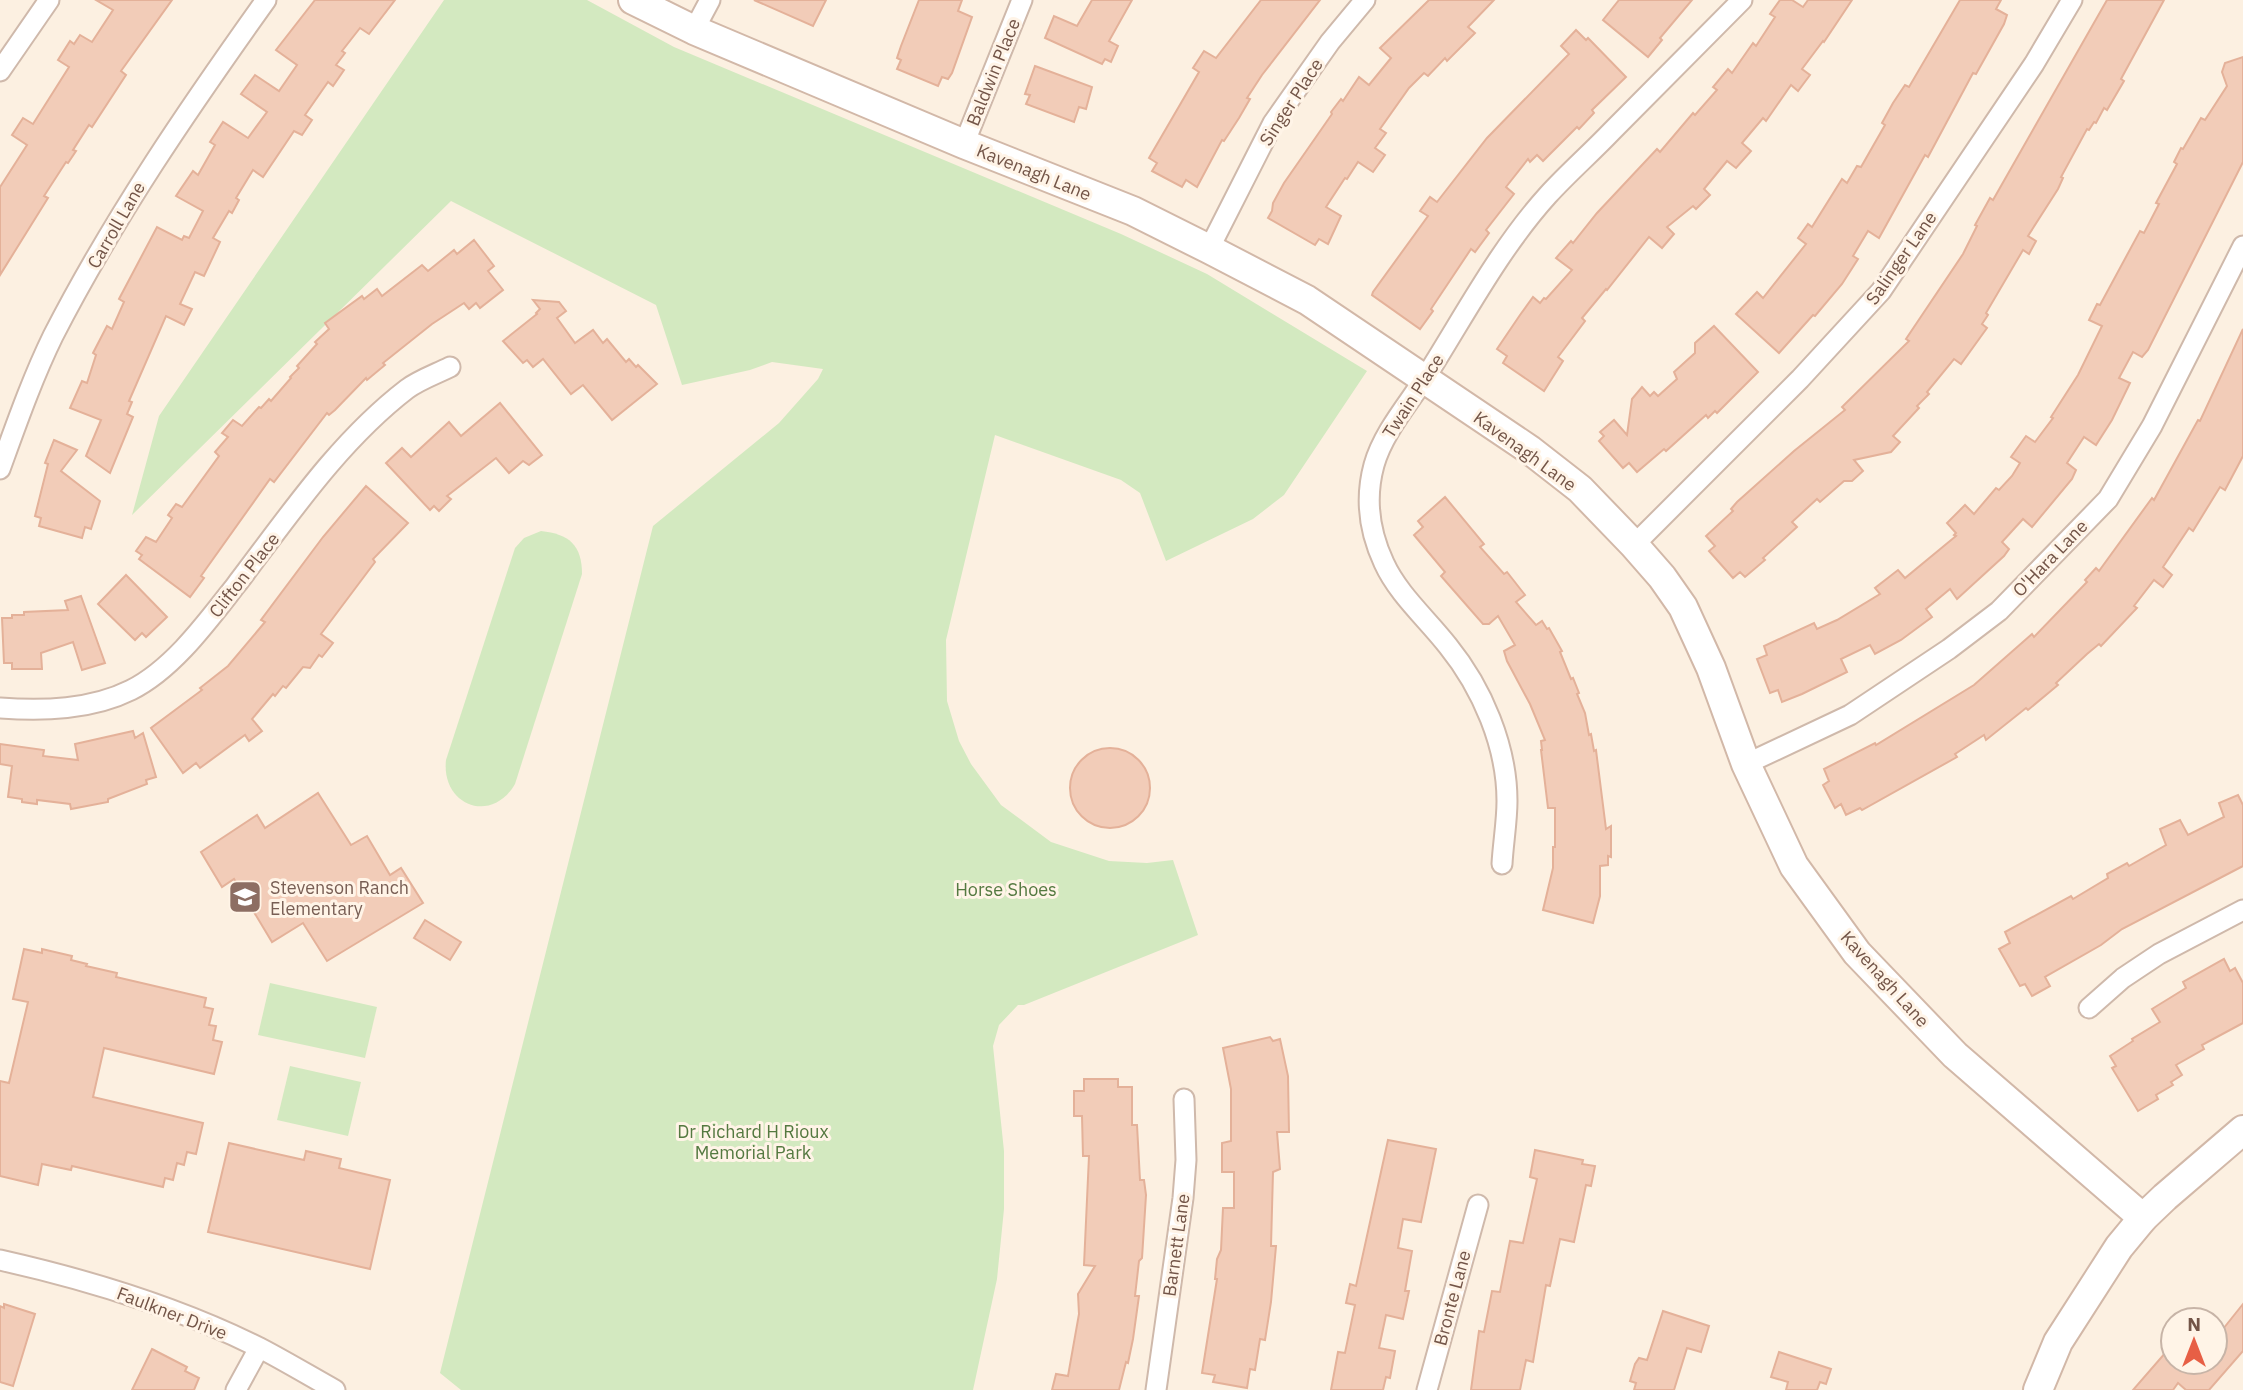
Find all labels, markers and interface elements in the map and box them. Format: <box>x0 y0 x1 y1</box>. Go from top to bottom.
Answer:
street label: Baldwin Place <box>961 15 1025 129</box>
street label: Singer Place <box>1254 54 1328 150</box>
street label: Kavenagh Lane <box>973 139 1095 206</box>
street label: Carroll Lane <box>82 177 150 273</box>
street label: Salinger Lane <box>1860 207 1942 309</box>
street label: Twain Place <box>1377 349 1449 443</box>
street label: Kavenagh Lane <box>1469 406 1581 496</box>
street label: O'Hara Lane <box>2008 515 2093 601</box>
street label: Clifton Place <box>204 528 284 622</box>
place label: Stevenson Ranch Elementary <box>270 876 409 920</box>
school or university icon: Stevenson Ranch Elementary <box>226 878 264 916</box>
park label: Horse Shoes <box>955 878 1057 901</box>
street label: Kavenagh Lane <box>1836 926 1934 1032</box>
park label: Dr Richard H Rioux Memorial Park <box>677 1120 829 1164</box>
street label: Barnett Lane <box>1157 1192 1195 1298</box>
street label: Bronte Lane <box>1428 1248 1476 1348</box>
street label: Faulkner Drive <box>114 1281 231 1345</box>
north arrow <box>2159 1306 2229 1376</box>
text: N <box>2187 1312 2201 1336</box>

